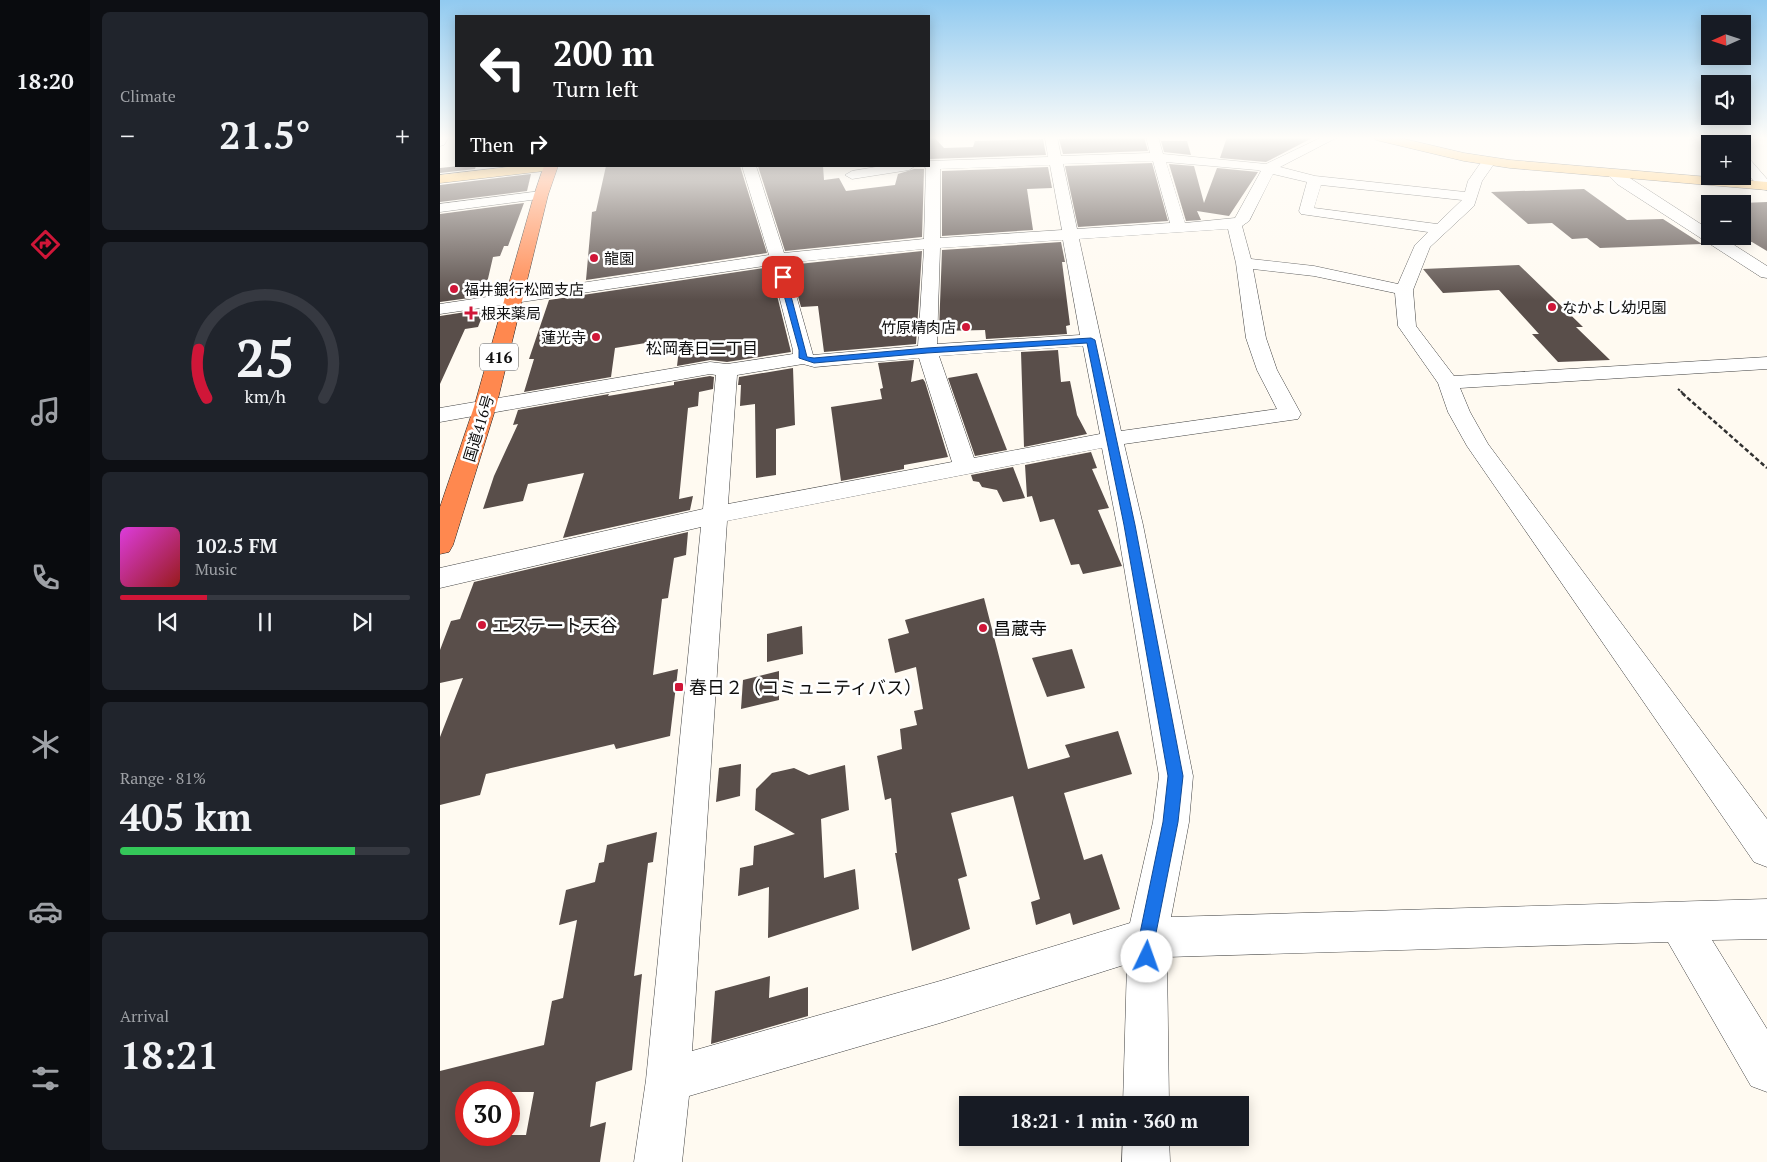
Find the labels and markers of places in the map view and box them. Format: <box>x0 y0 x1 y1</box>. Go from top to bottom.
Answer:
place label: 龍園 <box>604 248 634 268</box>
marker: 龍園 <box>588 252 600 264</box>
pin <box>762 256 804 298</box>
place label: 福井銀行松岡支店 <box>464 279 584 299</box>
marker: 福井銀行松岡支店 <box>448 283 460 295</box>
place label: なかよし幼児園 <box>1562 297 1666 317</box>
marker: なかよし幼児園 <box>1546 301 1558 313</box>
place label: 根来薬局 <box>481 303 541 323</box>
marker: 根来薬局 <box>465 307 477 319</box>
place label: 竹原精肉店 <box>881 317 956 337</box>
marker: 竹原精肉店 <box>960 321 972 333</box>
place label: 蓮光寺 <box>541 327 586 347</box>
marker: 蓮光寺 <box>590 331 602 343</box>
place label: エステート天谷 <box>492 613 618 637</box>
place label: 昌蔵寺 <box>993 616 1047 640</box>
marker: エステート天谷 <box>476 619 488 631</box>
marker: 昌蔵寺 <box>977 622 989 634</box>
place label: 春日２（コミュニティバス） <box>689 675 922 699</box>
marker: 春日２（コミュニティバス） <box>673 681 685 693</box>

